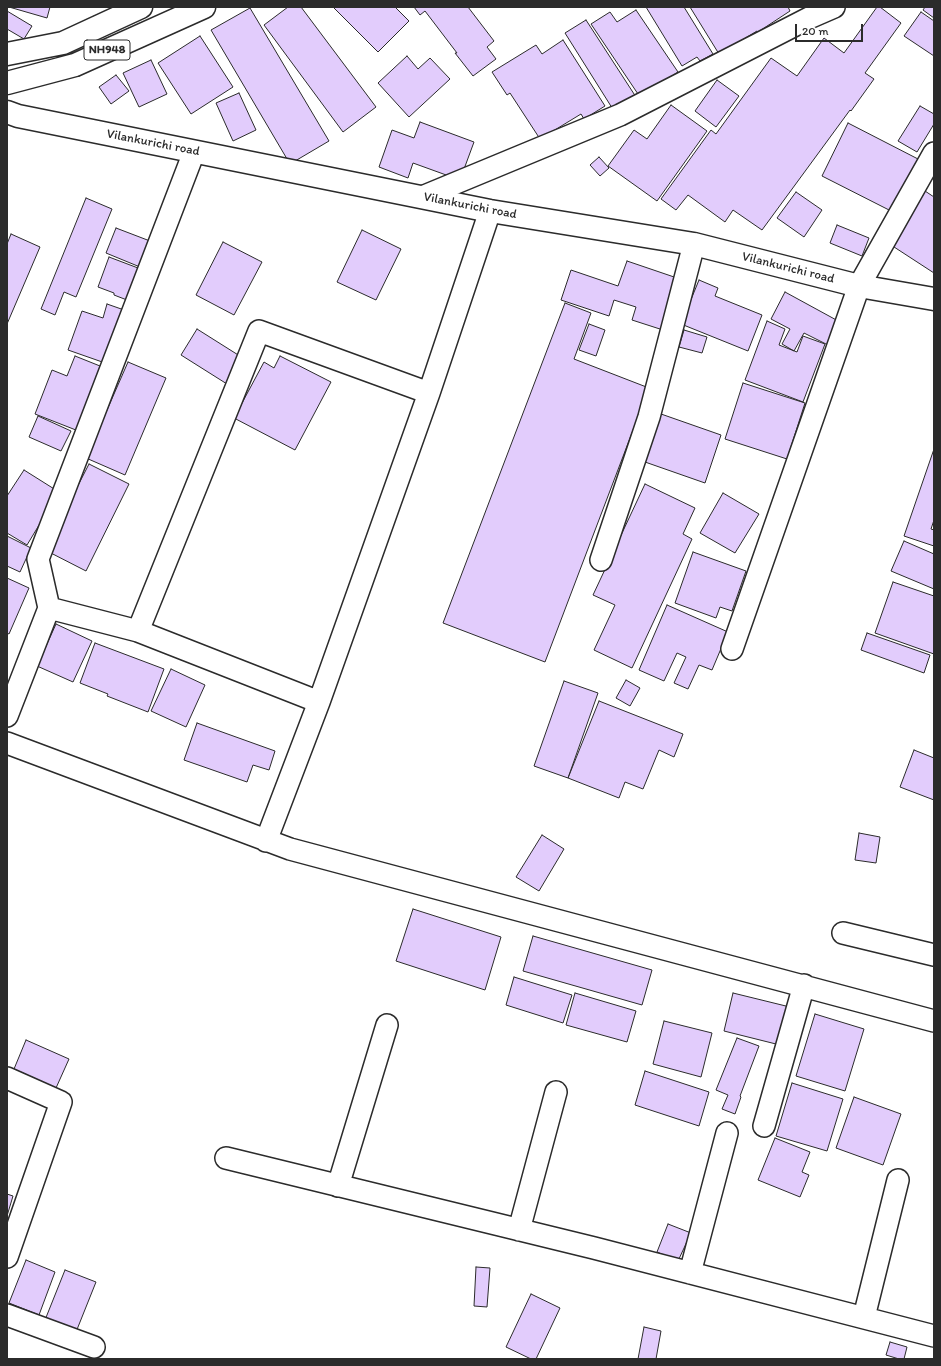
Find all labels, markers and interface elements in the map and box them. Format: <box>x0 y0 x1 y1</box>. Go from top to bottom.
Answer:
scale bar <box>797 16 865 42</box>
text: 20 m <box>802 24 829 38</box>
road number: NH948 <box>84 40 130 60</box>
street label: Vilankurichi road <box>105 126 201 160</box>
street label: Vilankurichi road <box>422 189 518 223</box>
street label: Vilankurichi road <box>740 249 836 287</box>

